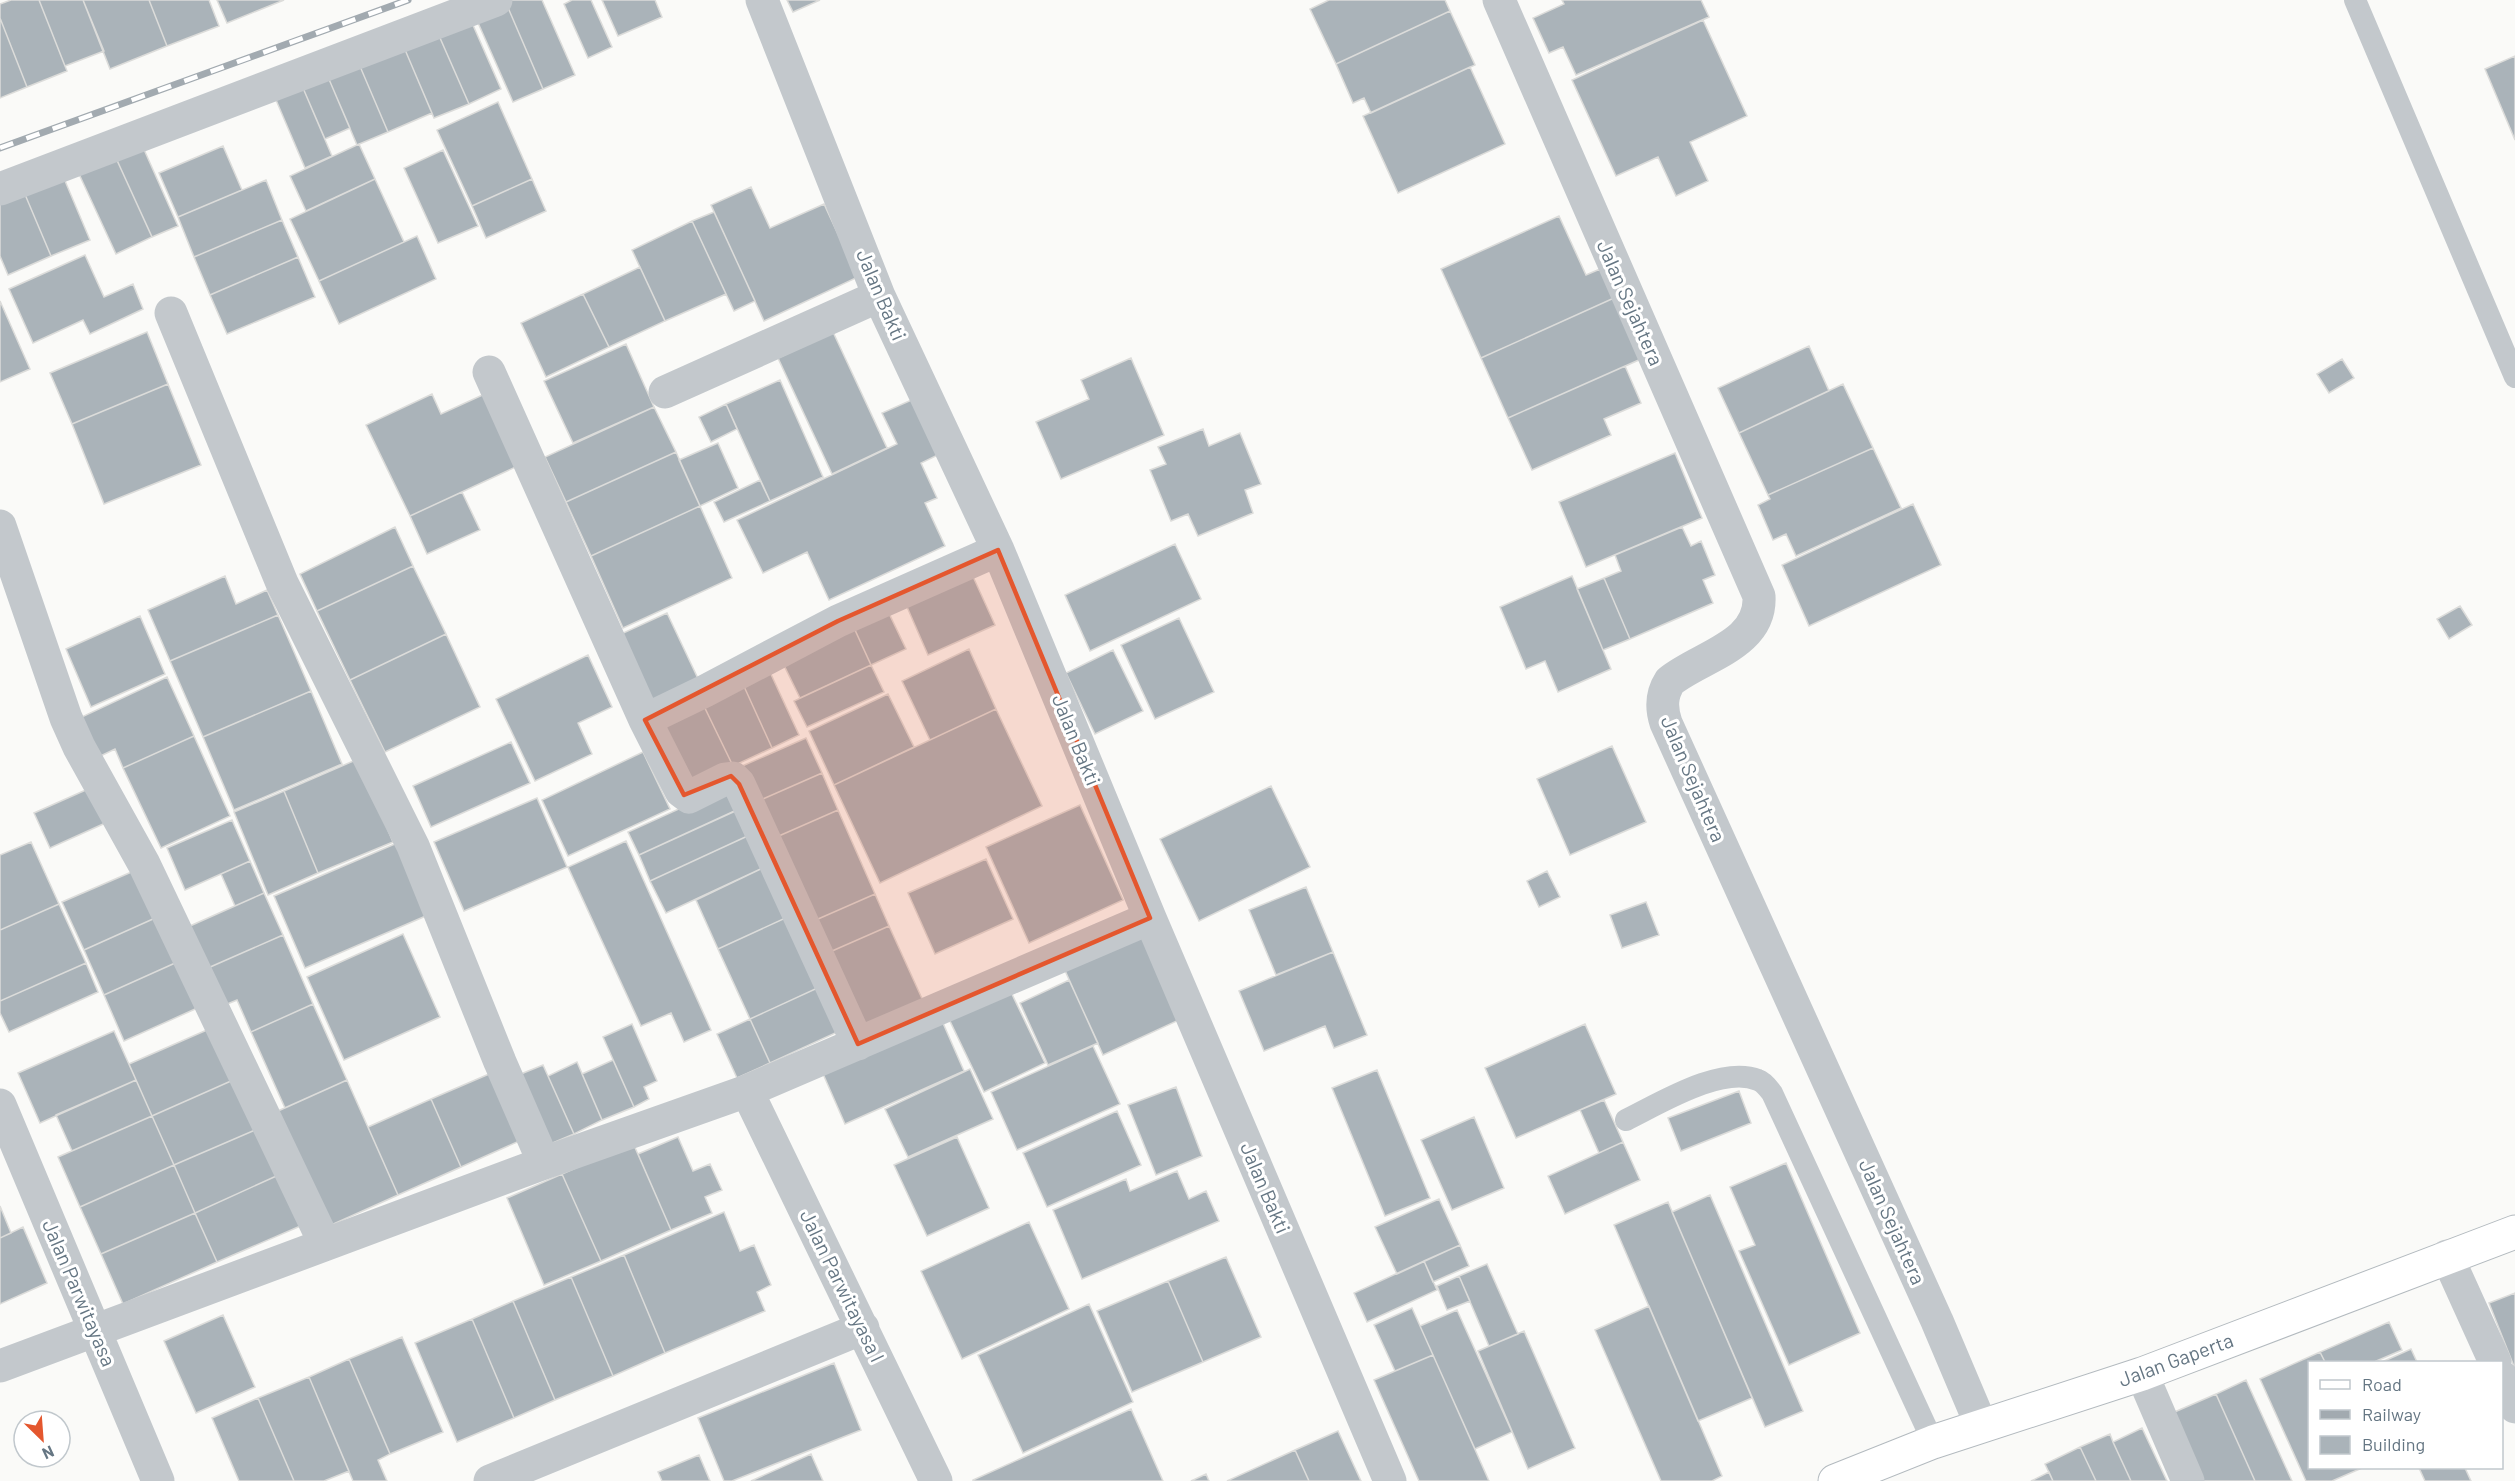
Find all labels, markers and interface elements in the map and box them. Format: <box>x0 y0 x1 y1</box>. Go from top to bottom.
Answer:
street label: Jalan Sejahtera <box>1593 236 1669 369</box>
street label: Jalan Bakti <box>852 246 912 344</box>
street label: Jalan Bakti <box>1048 690 1106 789</box>
street label: Jalan Sejahtera <box>1657 712 1731 845</box>
street label: Jalan Bakti <box>1236 1139 1296 1237</box>
street label: Jalan Sejahtera <box>1855 1155 1931 1288</box>
street label: Jalan Parwitayasa I <box>796 1206 890 1366</box>
street label: Jalan Parwitayasa <box>38 1216 122 1370</box>
street label: Jalan Gaperta <box>2115 1327 2236 1391</box>
legend <box>2308 1361 2503 1469</box>
text: Road <box>2362 1373 2402 1395</box>
text: Railway <box>2362 1403 2421 1425</box>
north arrow <box>12 1409 72 1469</box>
text: Building <box>2362 1433 2425 1455</box>
text: N <box>40 1442 57 1464</box>

